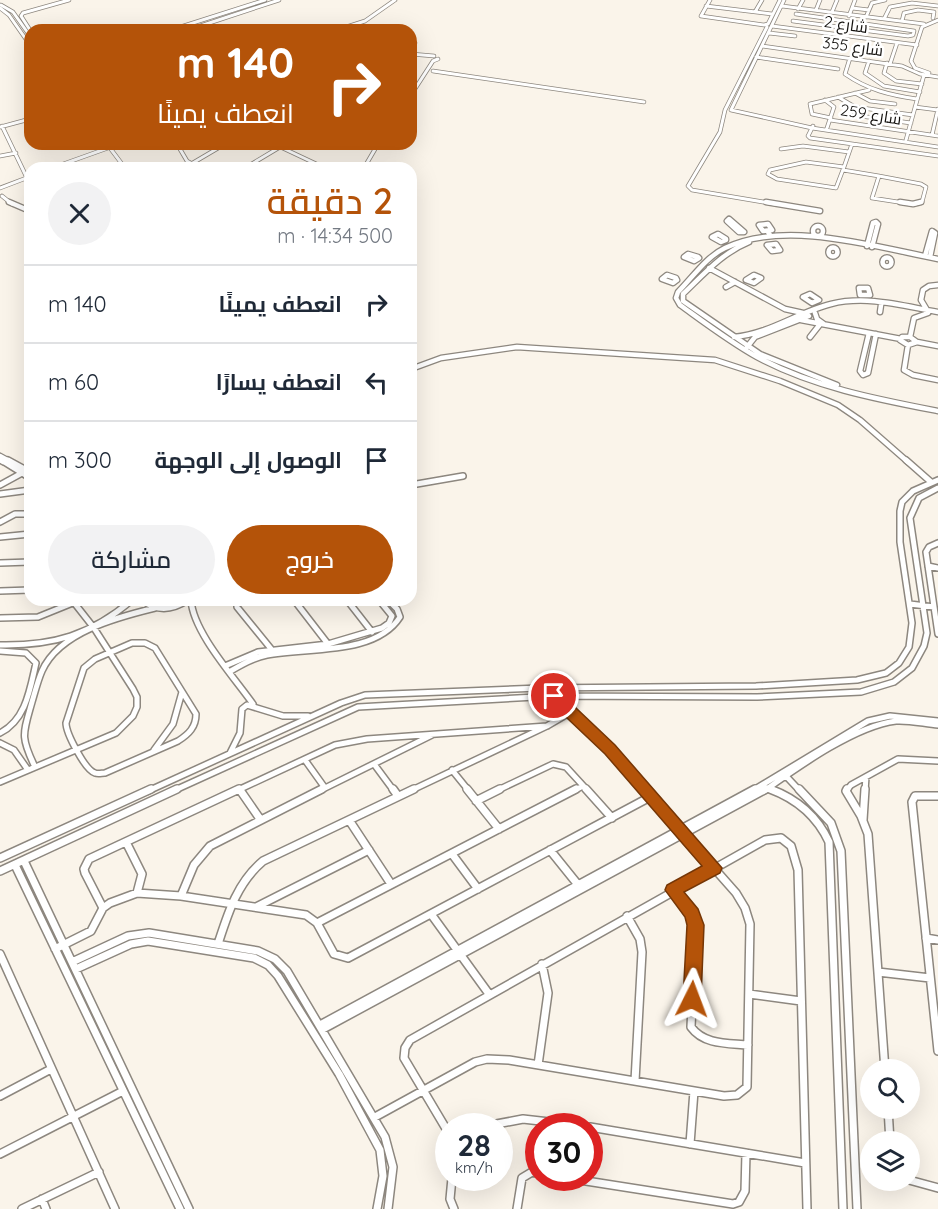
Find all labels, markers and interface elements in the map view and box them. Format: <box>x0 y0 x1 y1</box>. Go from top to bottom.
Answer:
street label: شارع 2 <box>822 11 869 39</box>
street label: شارع 355 <box>821 32 885 62</box>
text: 140 m <box>177 36 294 89</box>
icon: right <box>315 48 393 126</box>
text: انعطف يمينًا <box>157 96 294 130</box>
street label: شارع 259 <box>839 99 903 131</box>
text: 2 دقيقة <box>267 178 393 223</box>
button: close <box>48 182 111 245</box>
text: 500 m · 14:34 <box>277 223 393 248</box>
icon: right <box>360 288 393 321</box>
text: 140 m <box>48 290 107 318</box>
text: انعطف يمينًا <box>219 290 342 318</box>
icon: left <box>360 366 393 399</box>
text: 60 m <box>48 368 99 396</box>
text: انعطف يسارًا <box>216 368 342 396</box>
icon: arrive <box>360 444 393 477</box>
text: 300 m <box>48 446 112 474</box>
text: الوصول إلى الوجهة <box>154 446 342 474</box>
button: مشاركة <box>48 525 215 594</box>
button: خروج <box>227 525 393 594</box>
pin <box>528 670 579 721</box>
icon: arrive <box>537 679 570 712</box>
position arrow <box>660 967 724 1031</box>
map controls <box>860 1059 920 1191</box>
button: search <box>860 1059 920 1119</box>
speed limit sign: 30 <box>525 1113 603 1191</box>
text: 28 <box>457 1126 491 1164</box>
button: layers <box>860 1131 920 1191</box>
text: km/h <box>455 1158 493 1177</box>

